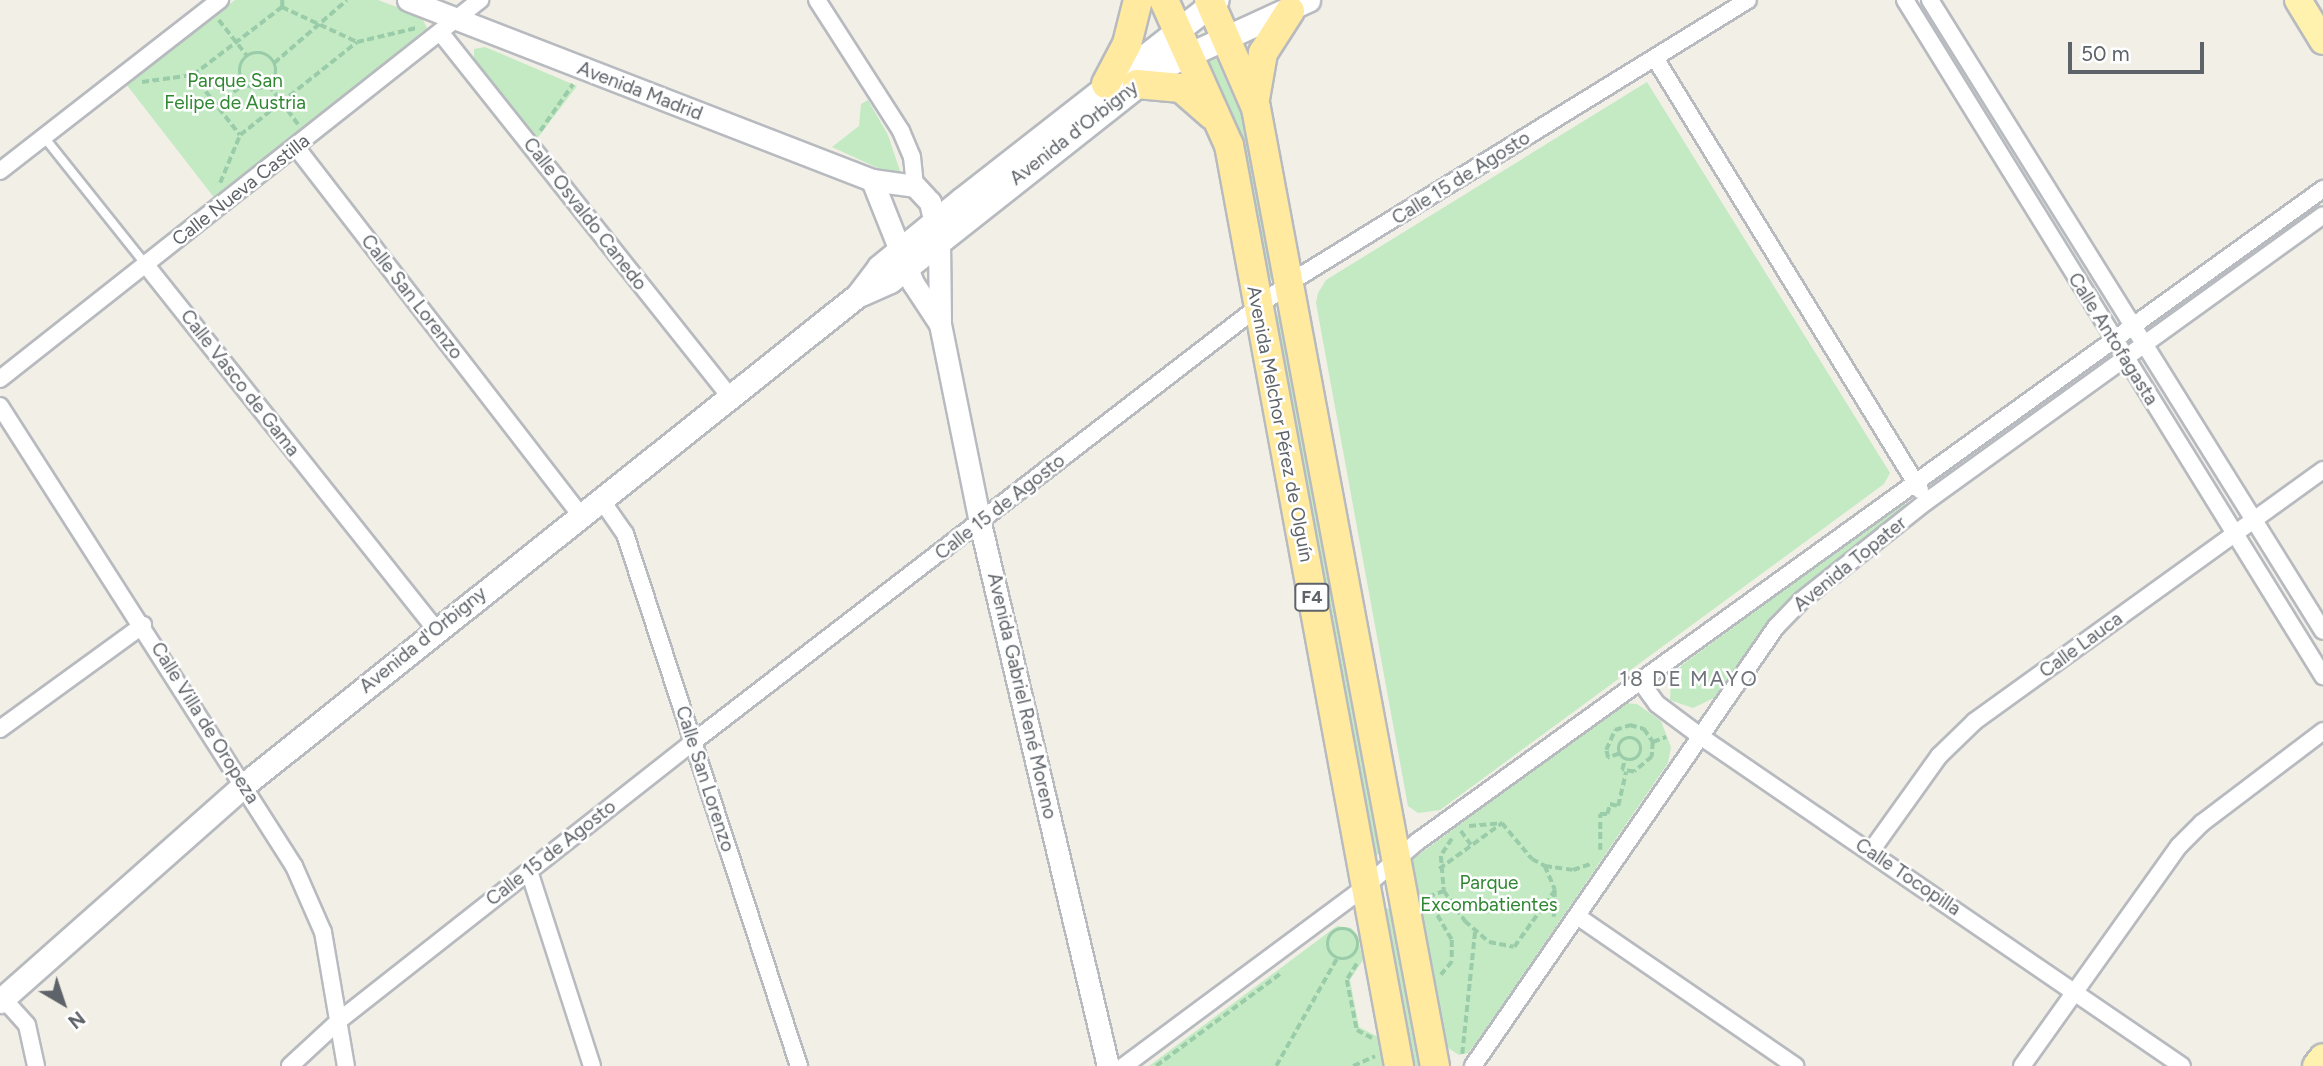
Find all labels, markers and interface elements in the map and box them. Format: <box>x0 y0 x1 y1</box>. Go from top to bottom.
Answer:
scale bar <box>2071 28 2208 72</box>
text: 50 m <box>2081 41 2130 66</box>
street label: Avenida Madrid <box>574 57 706 125</box>
park label: Parque San Felipe de Austria <box>164 70 306 114</box>
street label: Avenida d'Orbigny <box>1005 76 1143 190</box>
street label: Calle 15 de Agosto <box>1388 126 1534 230</box>
street label: Calle Nueva Castilla <box>168 129 314 251</box>
street label: Calle Osvaldo Canedo <box>518 133 652 295</box>
street label: Calle San Lorenzo <box>356 230 468 364</box>
street label: Calle Antofagasta <box>2063 269 2163 409</box>
street label: Avenida Melchor Pérez de Olguín <box>1242 284 1318 564</box>
street label: Calle Vasco de Gama <box>176 305 304 461</box>
street label: Calle 15 de Agosto <box>931 449 1069 565</box>
street label: Avenida Topater <box>1789 512 1911 616</box>
street label: Avenida Gabriel René Moreno <box>983 571 1061 821</box>
street label: Avenida d'Orbigny <box>355 582 491 698</box>
road number: F4 <box>1293 582 1331 612</box>
street label: Calle Lauca <box>2035 607 2127 683</box>
street label: Calle Villa de Oropeza <box>146 638 264 808</box>
district label: 18 DE MAYO <box>1620 666 1758 692</box>
street label: Calle San Lorenzo <box>671 703 739 855</box>
street label: Calle 15 de Agosto <box>482 795 620 911</box>
street label: Calle Tocopilla <box>1851 833 1965 921</box>
park label: Parque Excombatientes <box>1420 872 1558 916</box>
north arrow <box>28 968 98 1038</box>
text: N <box>64 1006 89 1033</box>

